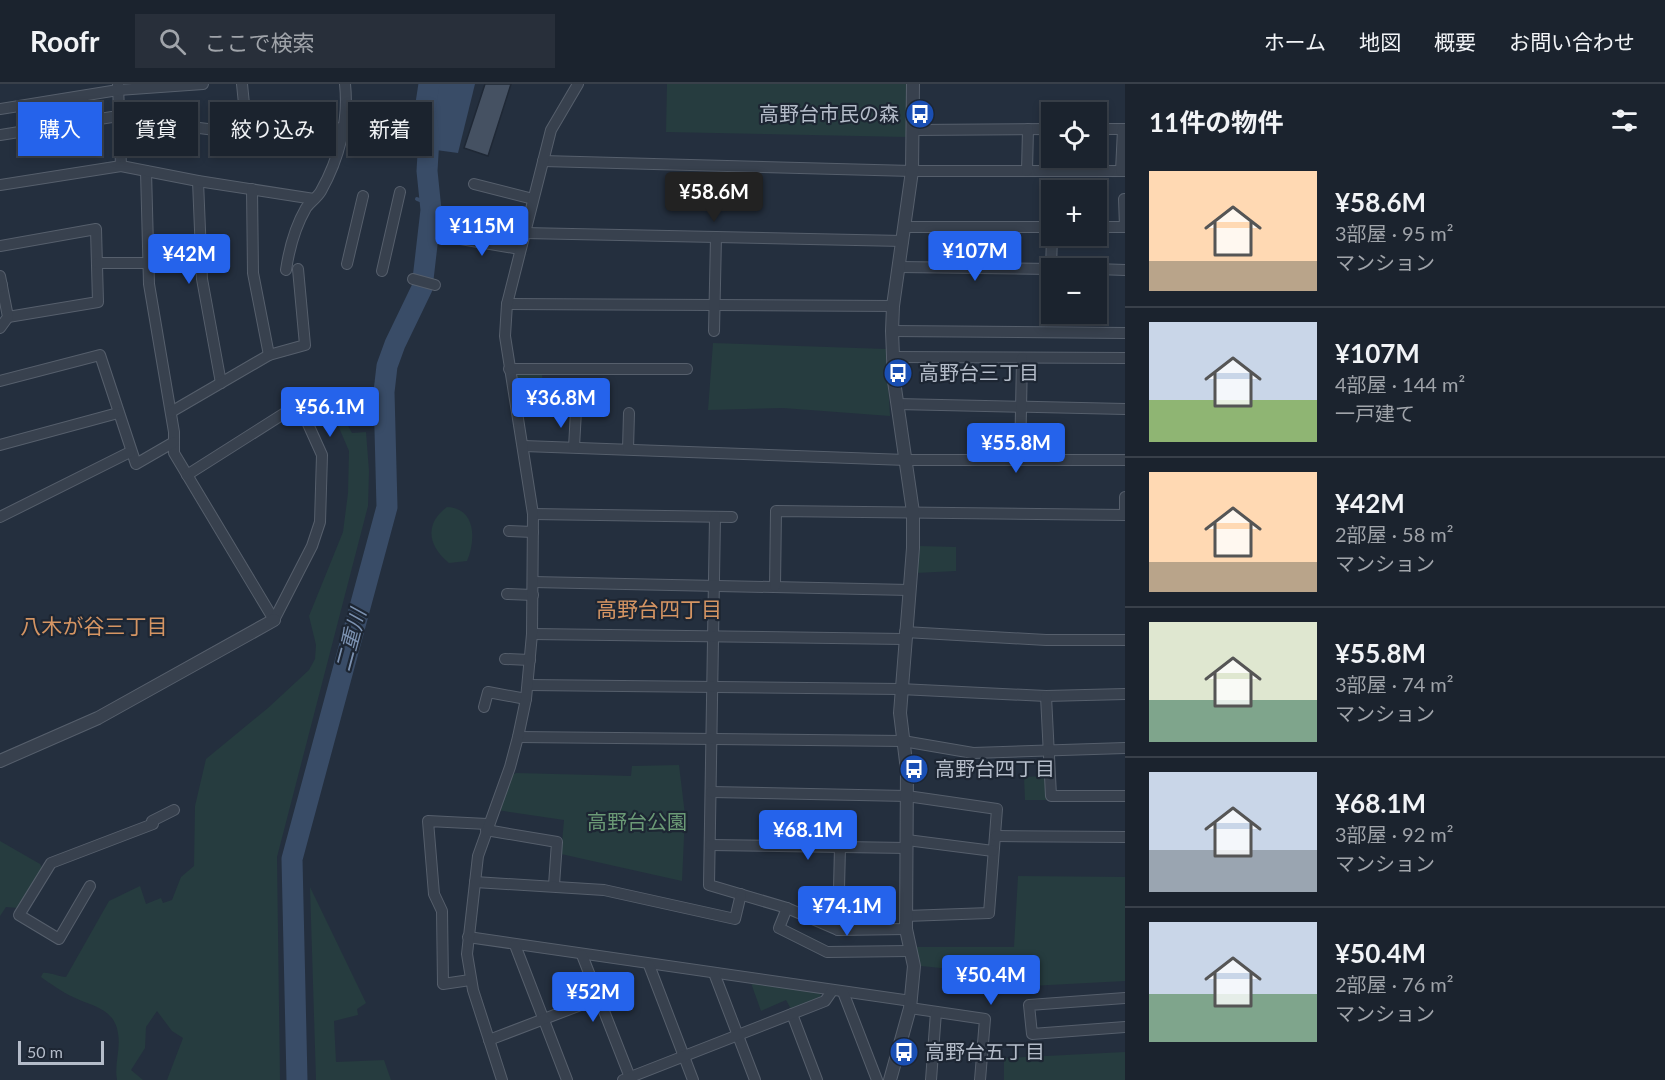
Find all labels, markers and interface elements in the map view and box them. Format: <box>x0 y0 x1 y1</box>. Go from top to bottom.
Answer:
search box <box>135 14 555 68</box>
text: Roofr <box>30 24 99 58</box>
icon: search <box>156 25 189 58</box>
text: ここで検索 <box>204 29 314 56</box>
text: ホーム <box>1264 29 1326 54</box>
text: 地図 <box>1359 29 1401 54</box>
text: 概要 <box>1434 29 1476 54</box>
text: お問い合わせ <box>1509 29 1635 54</box>
bus stop icon: 高野台市民の森 <box>904 98 936 130</box>
place label: 高野台市民の森 <box>759 101 899 125</box>
chip: 購入 <box>18 102 102 156</box>
chip: 賃貸 <box>114 102 198 156</box>
chip: 絞り込み <box>210 102 336 156</box>
chip: 新着 <box>348 102 432 156</box>
map controls <box>1041 102 1107 324</box>
button: locate <box>1041 102 1107 168</box>
icon: filters <box>1608 104 1641 137</box>
text: 11件の物件 <box>1149 106 1283 138</box>
pin: ¥58.6M <box>665 172 763 223</box>
text: ¥58.6M <box>679 179 749 203</box>
button: + <box>1041 180 1107 246</box>
text: ¥58.6M <box>1335 186 1426 218</box>
icon: home <box>1197 195 1269 267</box>
pin: ¥115M <box>440 206 524 257</box>
text: ¥115M <box>449 213 515 237</box>
text: 3部屋 · 95 m² <box>1335 221 1454 245</box>
pin: ¥107M <box>933 231 1017 282</box>
pin: ¥42M <box>153 234 225 285</box>
text: ¥107M <box>942 238 1008 262</box>
text: ¥42M <box>162 241 216 265</box>
text: マンション <box>1335 250 1435 274</box>
button: − <box>1041 258 1107 324</box>
text: ¥107M <box>1335 337 1420 369</box>
icon: home <box>1197 346 1269 418</box>
bus stop icon: 高野台三丁目 <box>882 357 914 389</box>
place label: 高野台三丁目 <box>919 360 1039 384</box>
text: 4部屋 · 144 m² <box>1335 372 1465 396</box>
pin: ¥36.8M <box>512 378 610 429</box>
text: ¥36.8M <box>526 385 596 409</box>
pin: ¥56.1M <box>281 387 379 438</box>
text: ¥56.1M <box>295 394 365 418</box>
text: 一戸建て <box>1335 401 1415 425</box>
pin: ¥55.8M <box>967 423 1065 474</box>
text: ¥55.8M <box>981 430 1051 454</box>
text: ¥42M <box>1335 487 1405 519</box>
icon: home <box>1197 496 1269 568</box>
text: 2部屋 · 58 m² <box>1335 522 1454 546</box>
text: マンション <box>1335 551 1435 575</box>
district label: 高野台四丁目 <box>596 596 722 621</box>
water label: 二重川 <box>329 604 370 673</box>
district label: 八木が谷三丁目 <box>21 613 168 638</box>
text: ¥55.8M <box>1335 637 1426 669</box>
icon: home <box>1197 646 1269 718</box>
text: 3部屋 · 74 m² <box>1335 672 1454 696</box>
text: マンション <box>1335 701 1435 725</box>
bus stop icon: 高野台四丁目 <box>898 753 930 785</box>
place label: 高野台四丁目 <box>935 756 1055 780</box>
text: ¥68.1M <box>1335 787 1426 819</box>
icon: home <box>1197 796 1269 868</box>
park label: 高野台公園 <box>587 809 687 833</box>
pin: ¥68.1M <box>759 810 857 861</box>
text: ¥68.1M <box>773 817 843 841</box>
text: 3部屋 · 92 m² <box>1335 822 1454 846</box>
text: マンション <box>1335 851 1435 875</box>
pin: ¥74.1M <box>798 886 896 937</box>
text: ¥74.1M <box>812 893 882 917</box>
text: ¥50.4M <box>1335 937 1426 969</box>
icon: home <box>1197 946 1269 1018</box>
pin: ¥50.4M <box>942 955 1040 1006</box>
text: ¥50.4M <box>956 962 1026 986</box>
pin: ¥52M <box>557 972 629 1023</box>
text: 2部屋 · 76 m² <box>1335 972 1454 996</box>
text: ¥52M <box>566 979 620 1003</box>
text: マンション <box>1335 1001 1435 1025</box>
bus stop icon: 高野台五丁目 <box>888 1036 920 1068</box>
scale bar <box>18 1038 104 1066</box>
place label: 高野台五丁目 <box>925 1039 1045 1063</box>
text: 50 m <box>27 1042 63 1061</box>

